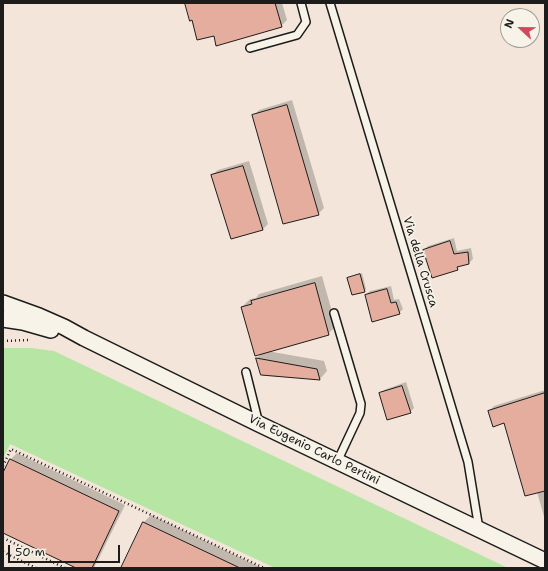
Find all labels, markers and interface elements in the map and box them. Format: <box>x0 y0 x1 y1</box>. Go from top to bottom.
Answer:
north arrow <box>500 8 540 48</box>
text: N <box>501 17 518 31</box>
street label: Via della Crusca <box>399 215 441 309</box>
street label: Via Eugenio Carlo Pertini <box>246 412 382 488</box>
scale bar <box>10 537 122 563</box>
text: 50 m <box>15 544 45 560</box>

